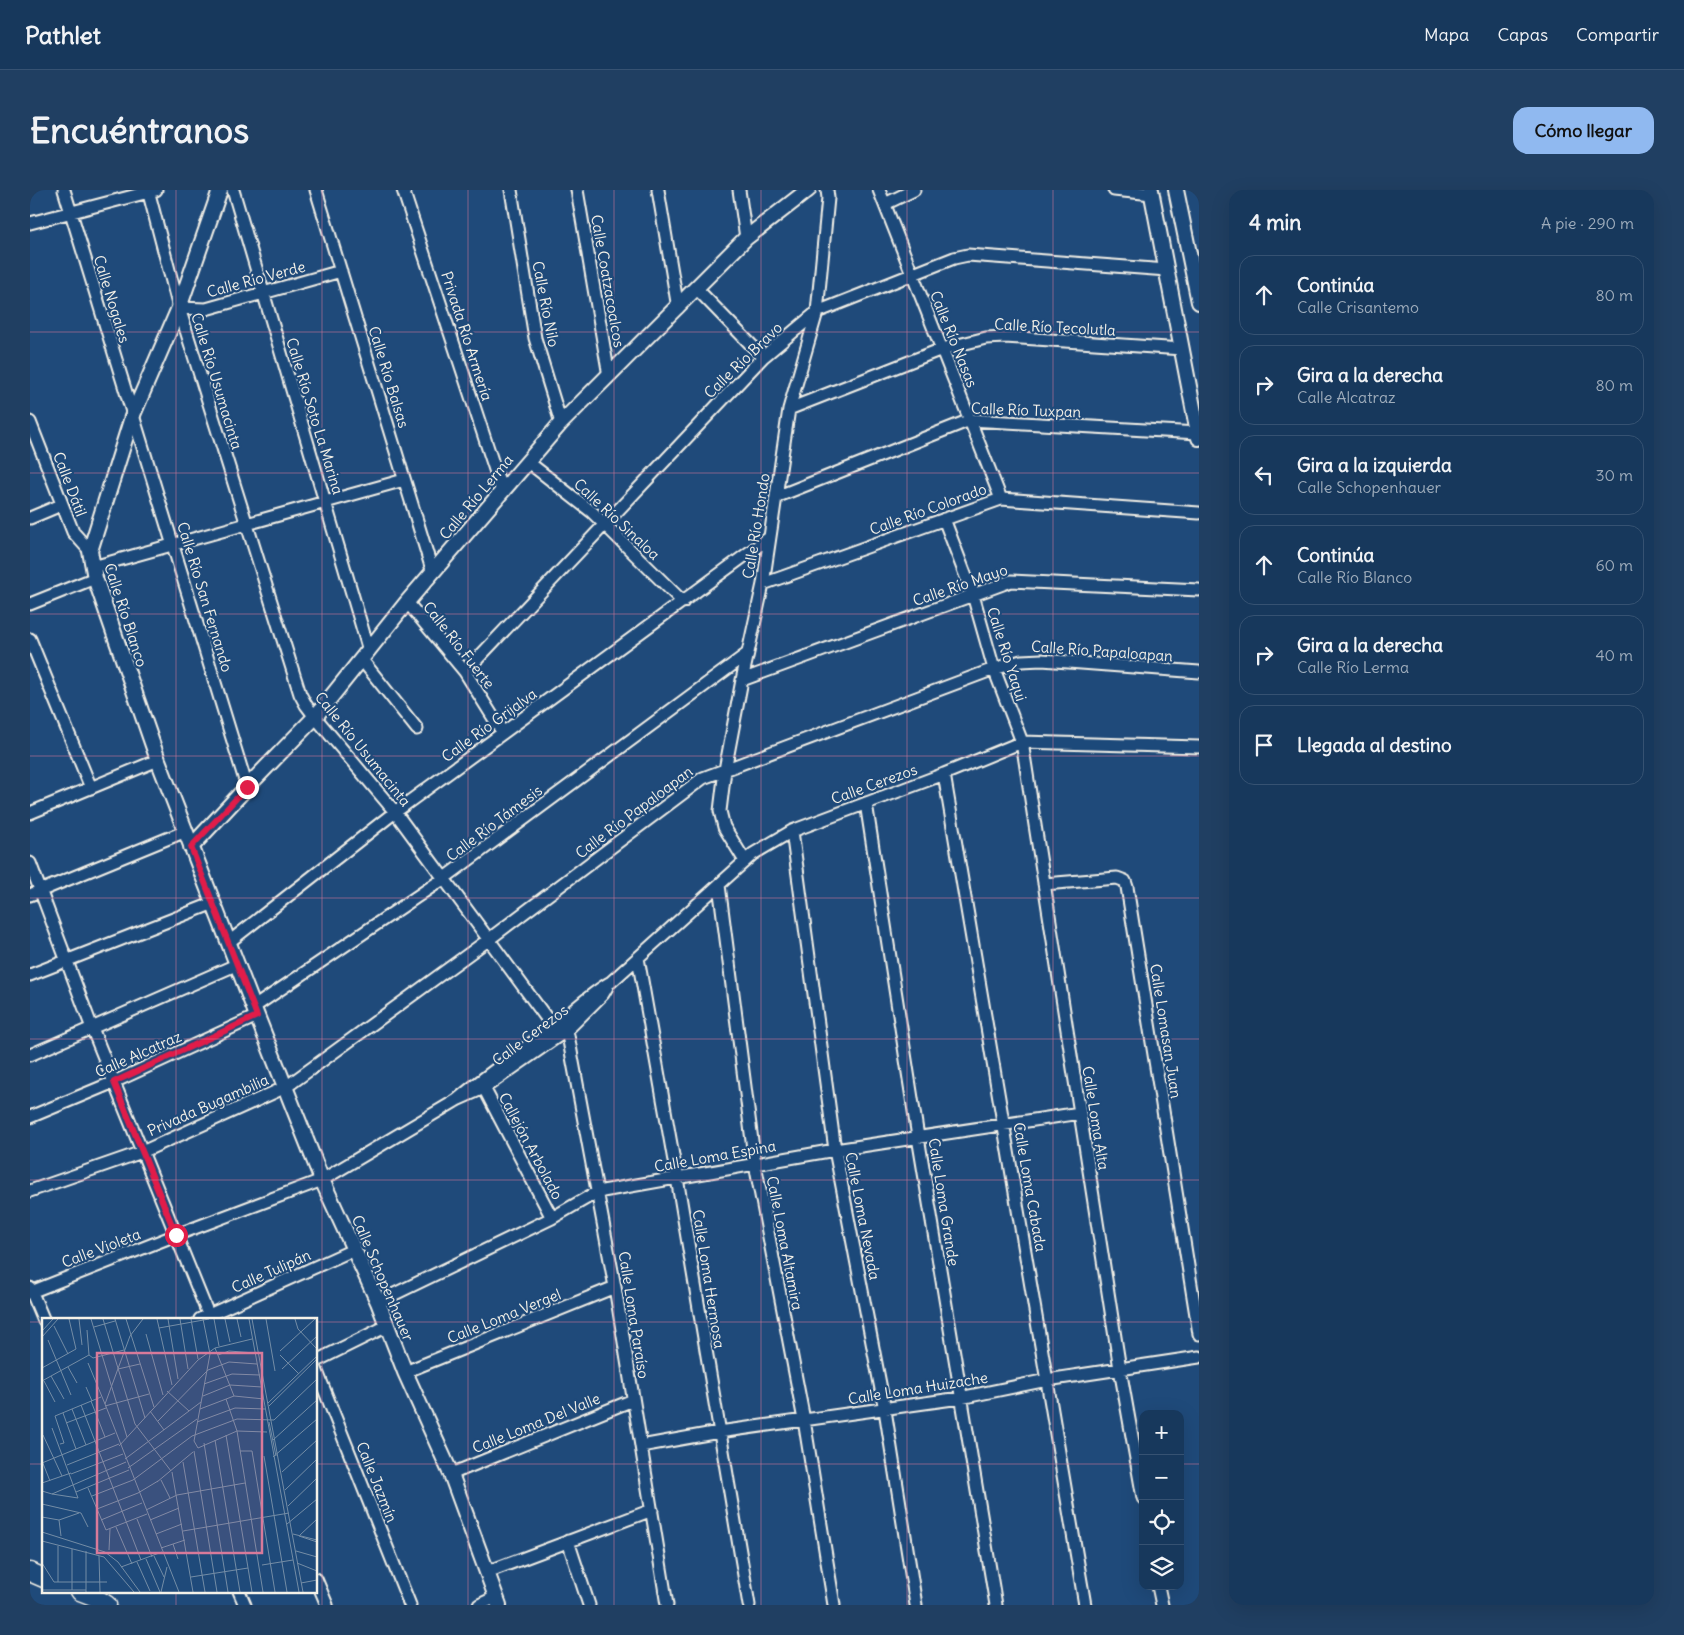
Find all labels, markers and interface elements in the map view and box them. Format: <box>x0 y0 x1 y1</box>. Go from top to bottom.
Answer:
text: Pathlet <box>25 20 101 50</box>
text: Mapa <box>1424 23 1469 46</box>
text: Capas <box>1497 23 1548 46</box>
text: Compartir <box>1576 23 1659 46</box>
button: Cómo llegar <box>1513 107 1654 154</box>
text: Encuéntranos <box>30 108 249 152</box>
text: 4 min <box>1249 209 1301 236</box>
street label: Calle Coatzacoalcos <box>587 213 629 349</box>
text: A pie · 290 m <box>1541 213 1634 233</box>
street label: Calle Nogales <box>90 253 134 345</box>
street label: Calle Río Verde <box>205 257 307 301</box>
street label: Calle Río Nilo <box>528 259 564 349</box>
street label: Privada Río Armería <box>437 269 497 404</box>
text: Continúa <box>1297 273 1374 297</box>
icon: ahead <box>1250 281 1278 309</box>
text: 80 m <box>1595 285 1633 305</box>
street label: Calle Río Nasas <box>926 288 982 390</box>
text: Calle Crisantemo <box>1297 297 1419 317</box>
street label: Calle Río Usumacinta <box>187 310 247 452</box>
street label: Calle Río Tecolutla <box>994 314 1117 340</box>
street label: Calle Río Bravo <box>700 318 786 402</box>
street label: Calle Río Balsas <box>364 324 414 430</box>
street label: Calle Río Soto La Marina <box>282 335 348 497</box>
text: Gira a la derecha <box>1297 363 1443 387</box>
icon: right <box>1250 371 1278 399</box>
text: 80 m <box>1595 375 1633 395</box>
text: Calle Alcatraz <box>1297 387 1396 407</box>
street label: Calle Río Tuxpan <box>971 399 1082 421</box>
street label: Calle Dátil <box>49 449 91 519</box>
street label: Calle Río Lerma <box>435 450 517 543</box>
text: Gira a la izquierda <box>1297 453 1452 477</box>
icon: left <box>1250 461 1278 489</box>
text: 30 m <box>1596 465 1633 485</box>
street label: Calle Río Hondo <box>738 472 774 580</box>
street label: Calle Río Sinaloa <box>570 474 664 564</box>
text: Calle Schopenhauer <box>1297 477 1441 497</box>
street label: Calle Río Colorado <box>867 479 989 539</box>
street label: Calle Río San Fernando <box>173 520 237 674</box>
text: Continúa <box>1297 543 1374 567</box>
icon: ahead <box>1250 551 1278 579</box>
text: 60 m <box>1595 555 1633 575</box>
street label: Calle Río Mayo <box>910 560 1010 610</box>
street label: Calle Río Blanco <box>100 561 152 669</box>
text: Calle Río Blanco <box>1297 567 1412 587</box>
street label: Calle Río Fuerte <box>419 598 499 692</box>
street label: Calle Río Yaqui <box>983 605 1031 703</box>
text: Gira a la derecha <box>1297 633 1443 657</box>
street label: Calle Río Papaloapan <box>1030 637 1174 665</box>
icon: right <box>1250 641 1278 669</box>
text: 40 m <box>1595 645 1633 665</box>
text: Calle Río Lerma <box>1297 657 1409 677</box>
street label: Calle Río Grijalva <box>438 684 541 766</box>
street label: Calle Río Usumacinta <box>311 688 415 811</box>
icon: arrive <box>1250 731 1278 759</box>
text: Llegada al destino <box>1297 733 1452 757</box>
street label: Calle Cerezos <box>828 760 920 808</box>
street label: Calle Río Papaloapan <box>572 761 697 862</box>
route end <box>236 776 259 799</box>
street label: Calle Río Támesis <box>442 781 546 865</box>
street label: Calle Lomasan Juan <box>1146 962 1186 1100</box>
street label: Calle Cerezos <box>488 1000 572 1070</box>
street label: Calle Alcatraz <box>92 1027 184 1081</box>
street label: Calle Loma Alta <box>1078 1065 1114 1172</box>
street label: Privada Bugambilia <box>144 1070 272 1140</box>
street label: Callejón Arbolado <box>495 1089 567 1203</box>
street label: Calle Loma Cabada <box>1009 1121 1051 1254</box>
street label: Calle Loma Espina <box>653 1136 778 1176</box>
street label: Calle Loma Grande <box>925 1137 963 1267</box>
street label: Calle Loma Nevada <box>841 1150 885 1282</box>
street label: Calle Loma Altamira <box>763 1174 807 1312</box>
street label: Calle Loma Hermosa <box>689 1208 729 1350</box>
street label: Calle Schopenhauer <box>348 1212 418 1344</box>
street label: Calle Violeta <box>59 1224 144 1272</box>
route start <box>165 1224 188 1247</box>
street label: Calle Tulipán <box>228 1245 314 1297</box>
street label: Calle Loma Paraíso <box>615 1250 653 1380</box>
street label: Calle Loma Vergel <box>444 1285 564 1347</box>
inset map <box>42 1318 318 1592</box>
street label: Calle Loma Huizache <box>847 1368 989 1408</box>
street label: Calle Loma Del Valle <box>469 1389 603 1457</box>
map controls <box>1139 1410 1184 1590</box>
button: + <box>1139 1410 1184 1455</box>
street label: Calle Jazmín <box>352 1439 402 1525</box>
button: − <box>1139 1455 1184 1500</box>
button: locate <box>1139 1500 1184 1545</box>
button: layers <box>1139 1545 1184 1590</box>

